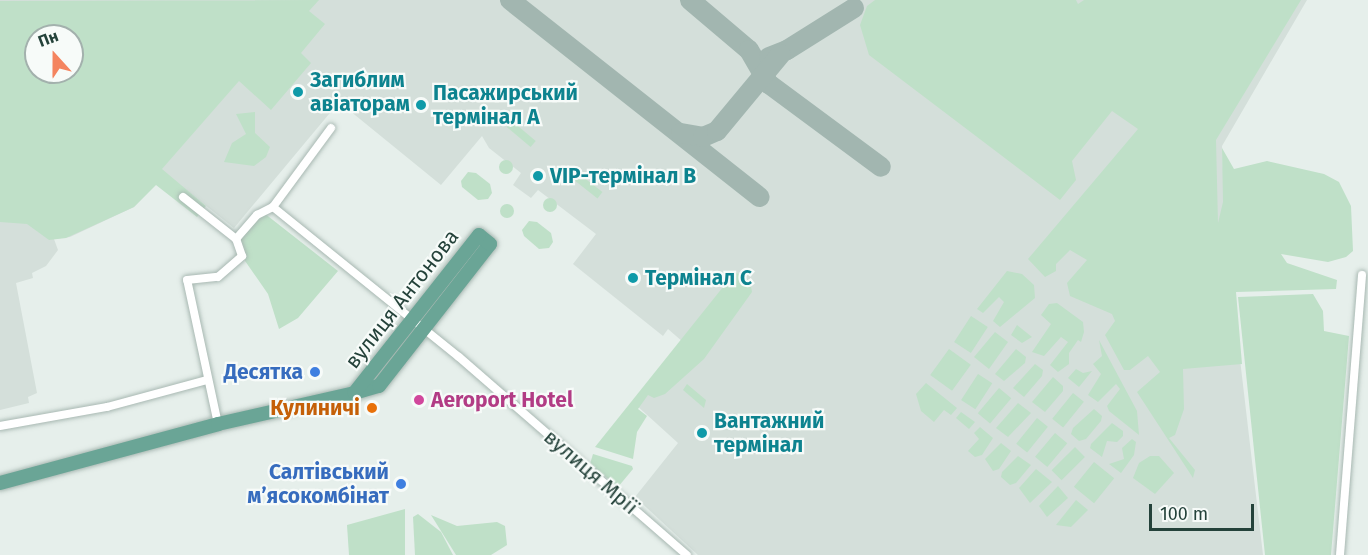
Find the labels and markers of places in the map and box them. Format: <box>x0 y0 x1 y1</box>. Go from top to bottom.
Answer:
place label: Загиблим авіаторам <box>310 67 410 117</box>
place label: Пасажирський термінал A <box>433 80 578 130</box>
marker: Загиблим авіаторам <box>291 85 305 99</box>
marker: Пасажирський термінал A <box>414 98 428 112</box>
place label: VIP-термінал B <box>550 163 696 189</box>
marker: VIP-термінал B <box>531 169 545 183</box>
place label: Термінал C <box>645 265 752 291</box>
marker: Термінал C <box>626 271 640 285</box>
place label: Десятка <box>224 359 303 385</box>
marker: Десятка <box>308 365 322 379</box>
place label: Aeroport Hotel <box>431 387 573 413</box>
marker: Aeroport Hotel <box>412 393 426 407</box>
place label: Кулиничі <box>270 395 360 421</box>
marker: Кулиничі <box>365 401 379 415</box>
place label: Вантажний термінал <box>714 408 824 458</box>
marker: Вантажний термінал <box>695 426 709 440</box>
place label: Салтівський мʼясокомбінат <box>247 459 389 509</box>
marker: Салтівський мʼясокомбінат <box>394 477 408 491</box>

